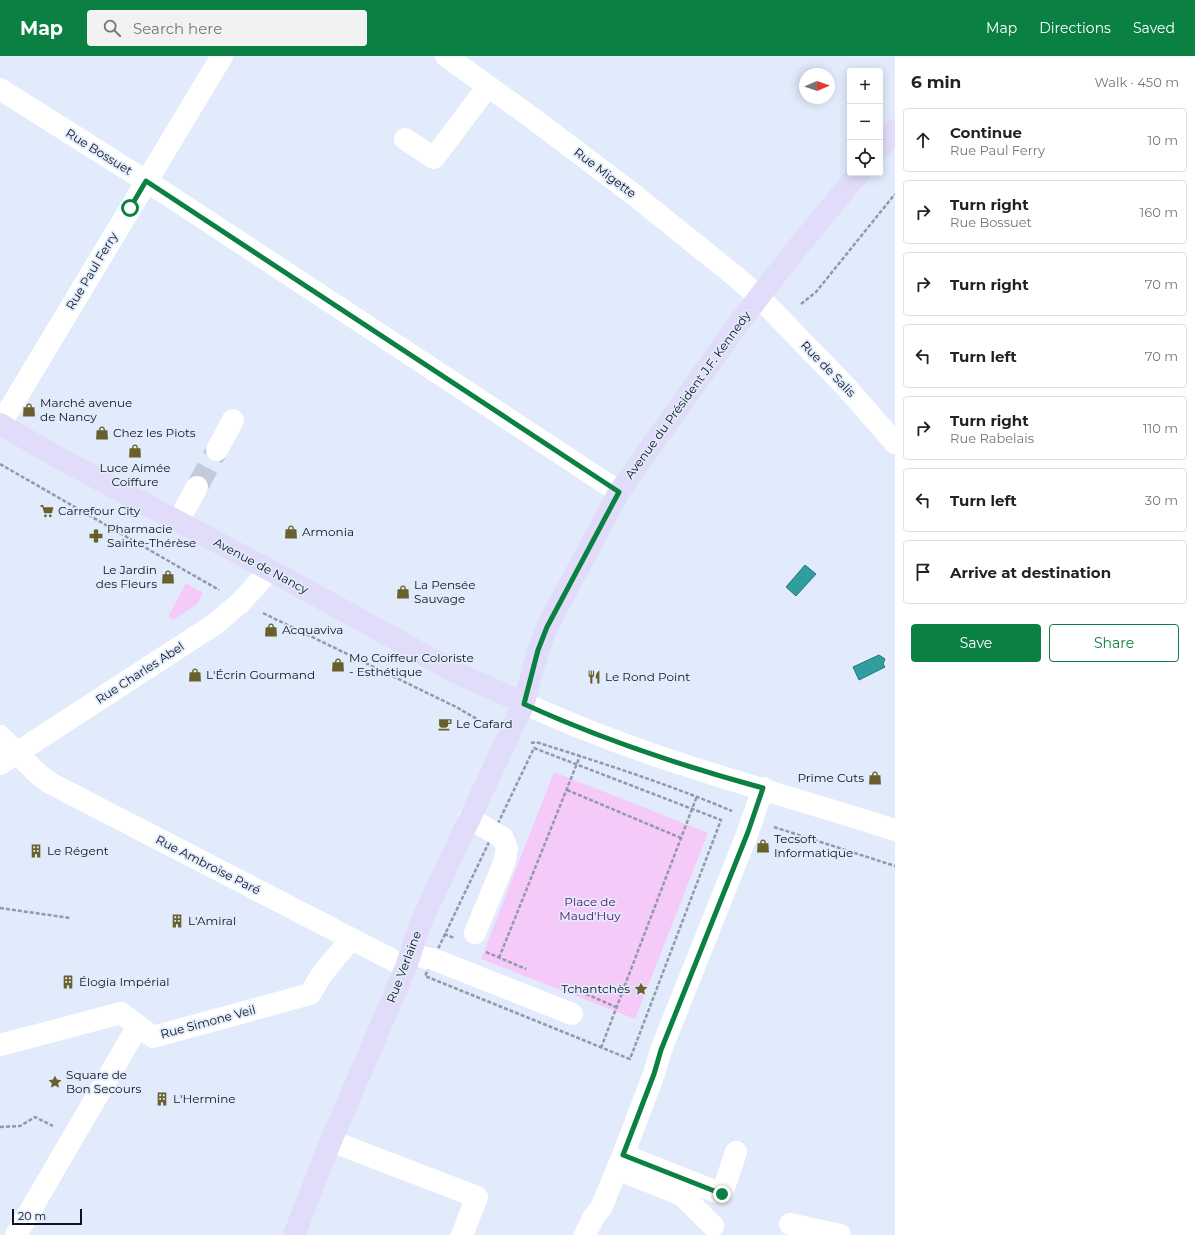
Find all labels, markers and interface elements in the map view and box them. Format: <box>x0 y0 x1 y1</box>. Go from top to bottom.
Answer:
search box <box>87 10 367 46</box>
text: Map <box>20 17 63 40</box>
icon: search <box>101 17 123 39</box>
text: Search here <box>133 19 222 38</box>
text: Map <box>986 19 1017 37</box>
text: Directions <box>1039 19 1111 37</box>
text: Saved <box>1133 19 1175 37</box>
north arrow <box>799 68 835 104</box>
map controls <box>847 68 883 176</box>
button: + <box>847 68 883 104</box>
text: 6 min <box>911 72 961 92</box>
text: Walk · 450 m <box>1095 74 1179 90</box>
button: − <box>847 104 883 140</box>
text: Continue <box>950 123 1022 142</box>
street label: Rue Bossuet <box>63 125 135 178</box>
icon: ahead <box>912 129 934 151</box>
text: 10 m <box>1148 132 1178 148</box>
button: locate <box>847 140 883 176</box>
text: Rue Paul Ferry <box>950 142 1045 158</box>
street label: Rue Migette <box>571 144 639 201</box>
text: Turn right <box>950 195 1029 214</box>
route start <box>121 199 139 217</box>
icon: right <box>912 201 934 223</box>
text: 160 m <box>1140 204 1178 220</box>
text: Rue Bossuet <box>950 214 1032 230</box>
street label: Rue Paul Ferry <box>63 229 121 312</box>
icon: right <box>912 273 934 295</box>
text: Turn right <box>950 275 1029 294</box>
text: 70 m <box>1145 276 1178 292</box>
street label: Avenue du Président J.F. Kennedy <box>622 307 754 482</box>
street label: Rue de Salis <box>798 337 859 400</box>
icon: left <box>912 345 934 367</box>
text: Turn left <box>950 347 1017 366</box>
text: 70 m <box>1145 348 1178 364</box>
place label: Marché avenue de Nancy <box>40 395 132 424</box>
shop icon: Marché avenue de Nancy <box>21 402 37 418</box>
text: Turn right <box>950 411 1029 430</box>
icon: right <box>912 417 934 439</box>
text: 110 m <box>1143 420 1178 436</box>
shop icon: Chez les Piots <box>94 425 110 441</box>
place label: Chez les Piots <box>113 425 196 440</box>
text: Rue Rabelais <box>950 430 1034 446</box>
shop icon: Luce Aimée Coiffure <box>127 443 143 459</box>
place label: Luce Aimée Coiffure <box>99 460 171 489</box>
icon: left <box>912 489 934 511</box>
text: Turn left <box>950 491 1017 510</box>
text: 30 m <box>1145 492 1178 508</box>
supermarket icon: Carrefour City <box>39 503 55 519</box>
place label: Carrefour City <box>58 503 141 518</box>
place label: Pharmacie Sainte-Thérèse <box>107 521 196 550</box>
shop icon: Armonia <box>283 524 299 540</box>
place label: Armonia <box>302 524 354 539</box>
pharmacy icon: Pharmacie Sainte-Thérèse <box>88 528 104 544</box>
street label: Avenue de Nancy <box>211 534 312 597</box>
icon: arrive <box>912 561 934 583</box>
place label: Le Jardin des Fleurs <box>96 562 157 591</box>
text: Arrive at destination <box>950 563 1111 582</box>
shop icon: Le Jardin des Fleurs <box>160 569 176 585</box>
place label: La Pensée Sauvage <box>414 577 475 606</box>
shop icon: La Pensée Sauvage <box>395 584 411 600</box>
shop icon: Acquaviva <box>263 622 279 638</box>
place label: Acquaviva <box>282 622 343 637</box>
button: Save <box>911 624 1041 662</box>
button: Share <box>1049 624 1179 662</box>
street label: Rue Charles Abel <box>93 638 187 707</box>
place label: Mo Coiffeur Coloriste - Esthétique <box>349 650 474 679</box>
shop icon: Mo Coiffeur Coloriste - Esthétique <box>330 657 346 673</box>
shop icon: L'Écrin Gourmand <box>187 667 203 683</box>
place label: L'Écrin Gourmand <box>206 667 315 682</box>
restaurant icon: Le Rond Point <box>586 669 602 685</box>
place label: Le Rond Point <box>605 669 690 684</box>
cafe icon: Le Cafard <box>437 716 453 732</box>
place label: Le Cafard <box>456 716 513 731</box>
place label: Prime Cuts <box>797 770 864 785</box>
shop icon: Prime Cuts <box>867 770 883 786</box>
place label: Tecsoft Informatique <box>774 831 853 860</box>
street label: Rue Ambroise Paré <box>153 832 263 897</box>
shop icon: Tecsoft Informatique <box>755 838 771 854</box>
building icon: Le Régent <box>28 843 44 859</box>
place label: Le Régent <box>47 843 109 858</box>
park label: Place de Maud'Huy <box>559 894 621 923</box>
building icon: L'Amiral <box>169 913 185 929</box>
place label: L'Amiral <box>188 913 236 928</box>
street label: Rue Verlaine <box>383 929 424 1005</box>
building icon: Élogia Impérial <box>60 974 76 990</box>
place label: Élogia Impérial <box>79 974 169 989</box>
place label: Tchantchès <box>561 981 630 996</box>
place icon: Tchantchès <box>633 981 649 997</box>
street label: Rue Simone Veil <box>159 1002 257 1041</box>
place label: Square de Bon Secours <box>66 1067 141 1096</box>
place icon: Square de Bon Secours <box>47 1074 63 1090</box>
building icon: L'Hermine <box>154 1091 170 1107</box>
place label: L'Hermine <box>173 1091 236 1106</box>
route end <box>713 1185 731 1203</box>
scale bar <box>12 1207 82 1226</box>
text: 20 m <box>18 1209 46 1223</box>

